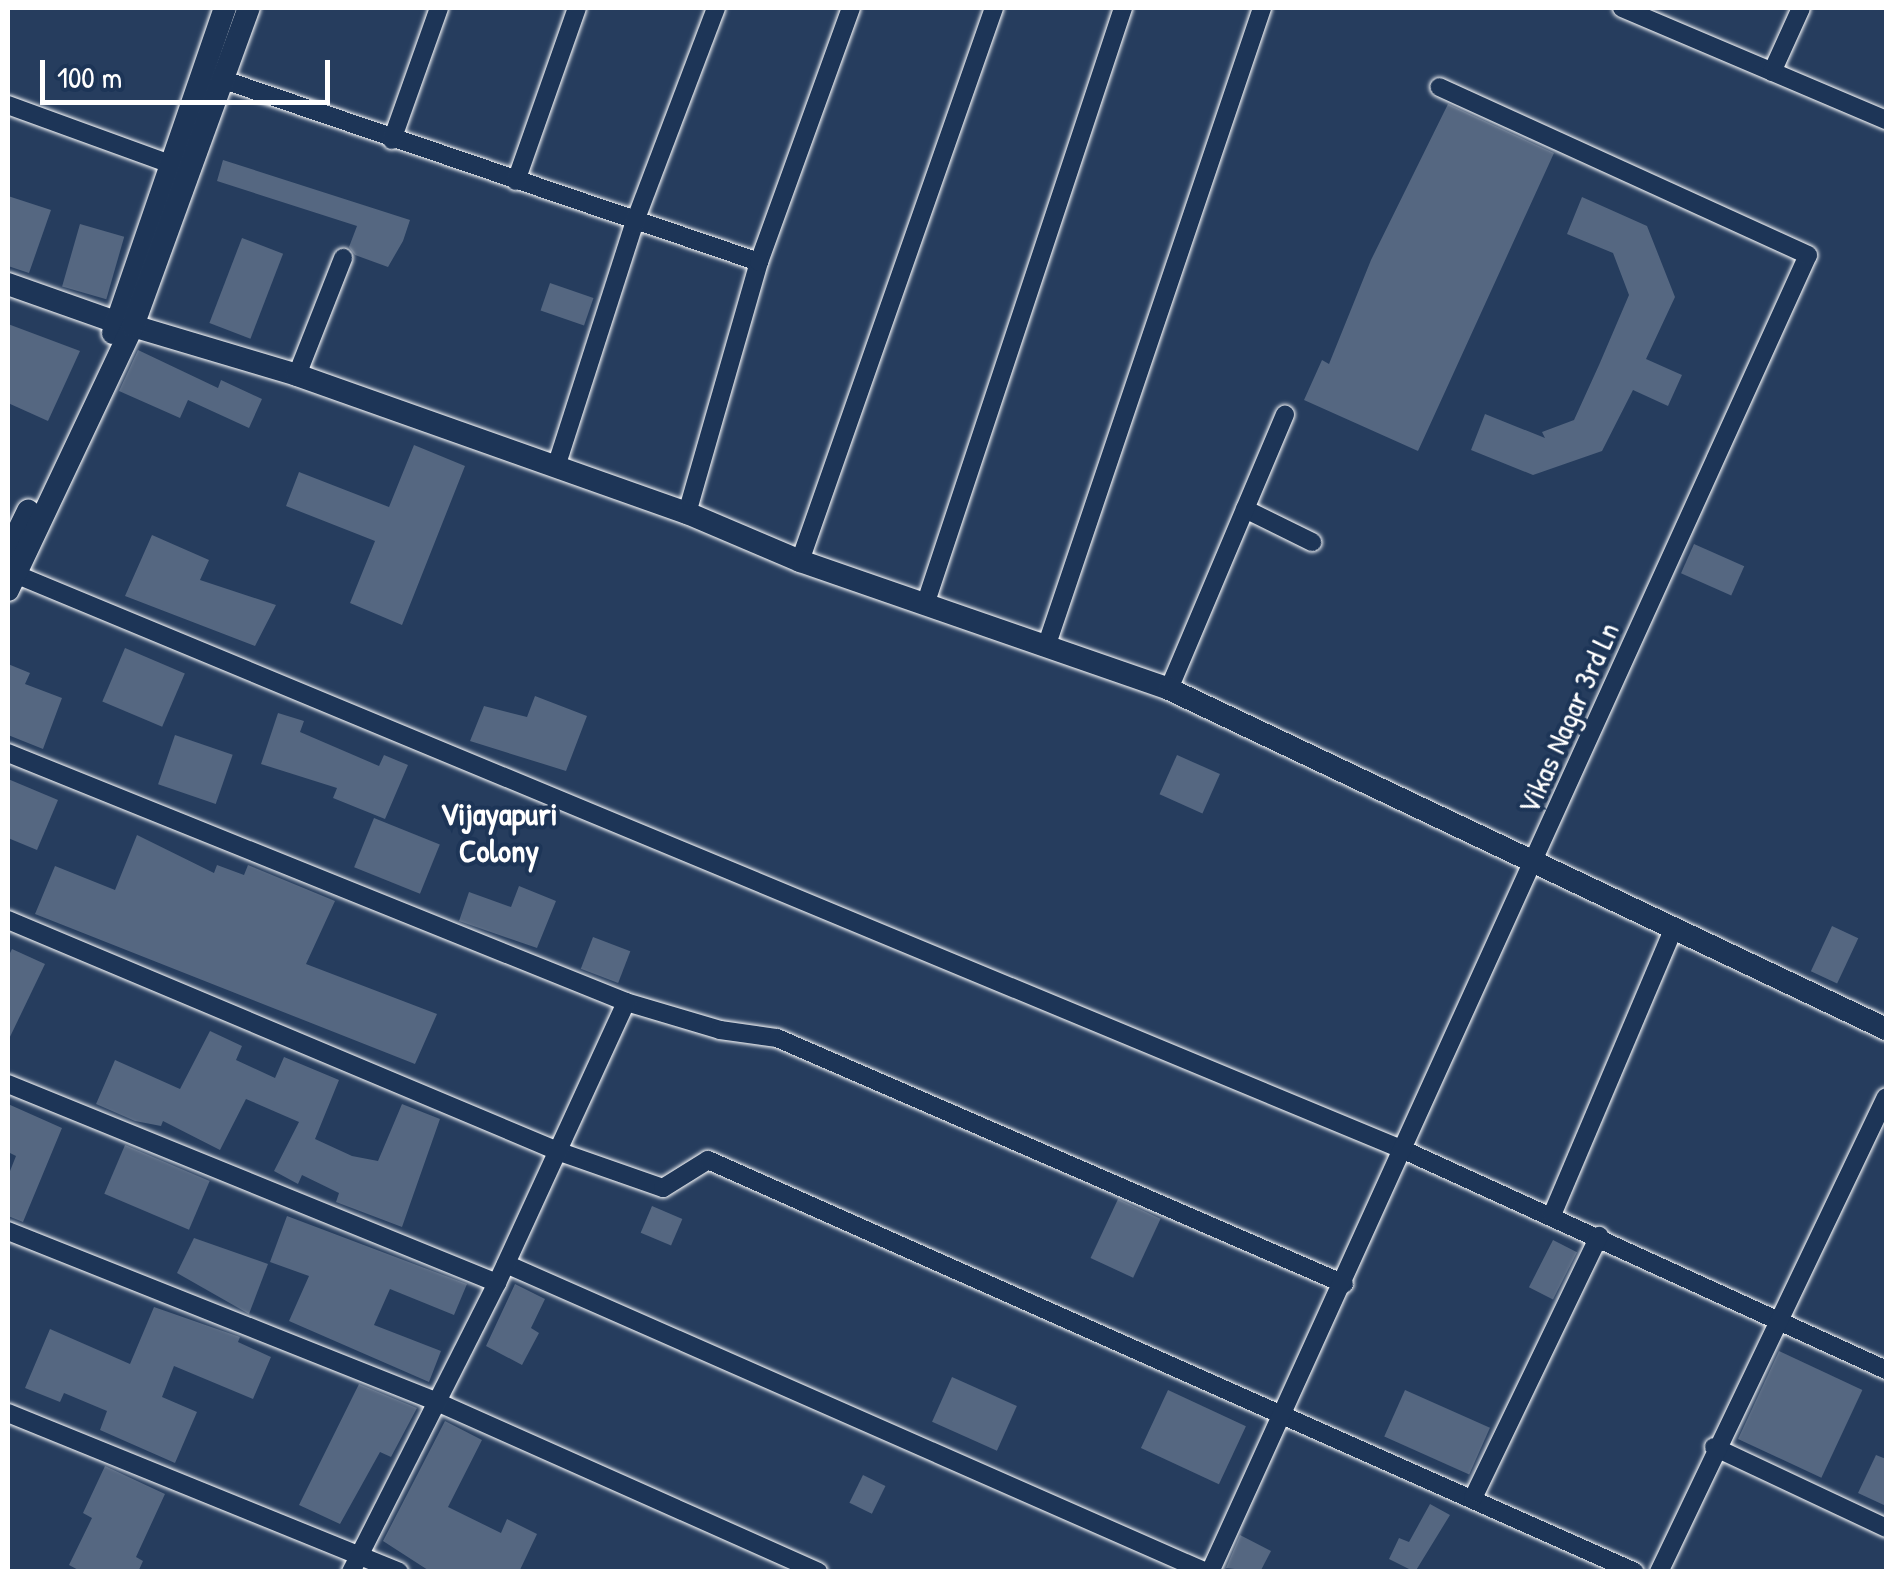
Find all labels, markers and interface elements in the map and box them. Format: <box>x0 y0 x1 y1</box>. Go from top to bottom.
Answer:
scale bar <box>45 40 335 102</box>
text: 100 m <box>57 57 122 97</box>
street label: Vikas Nagar 3rd Ln <box>1510 617 1626 819</box>
district label: Vijayapuri Colony <box>440 796 558 871</box>

